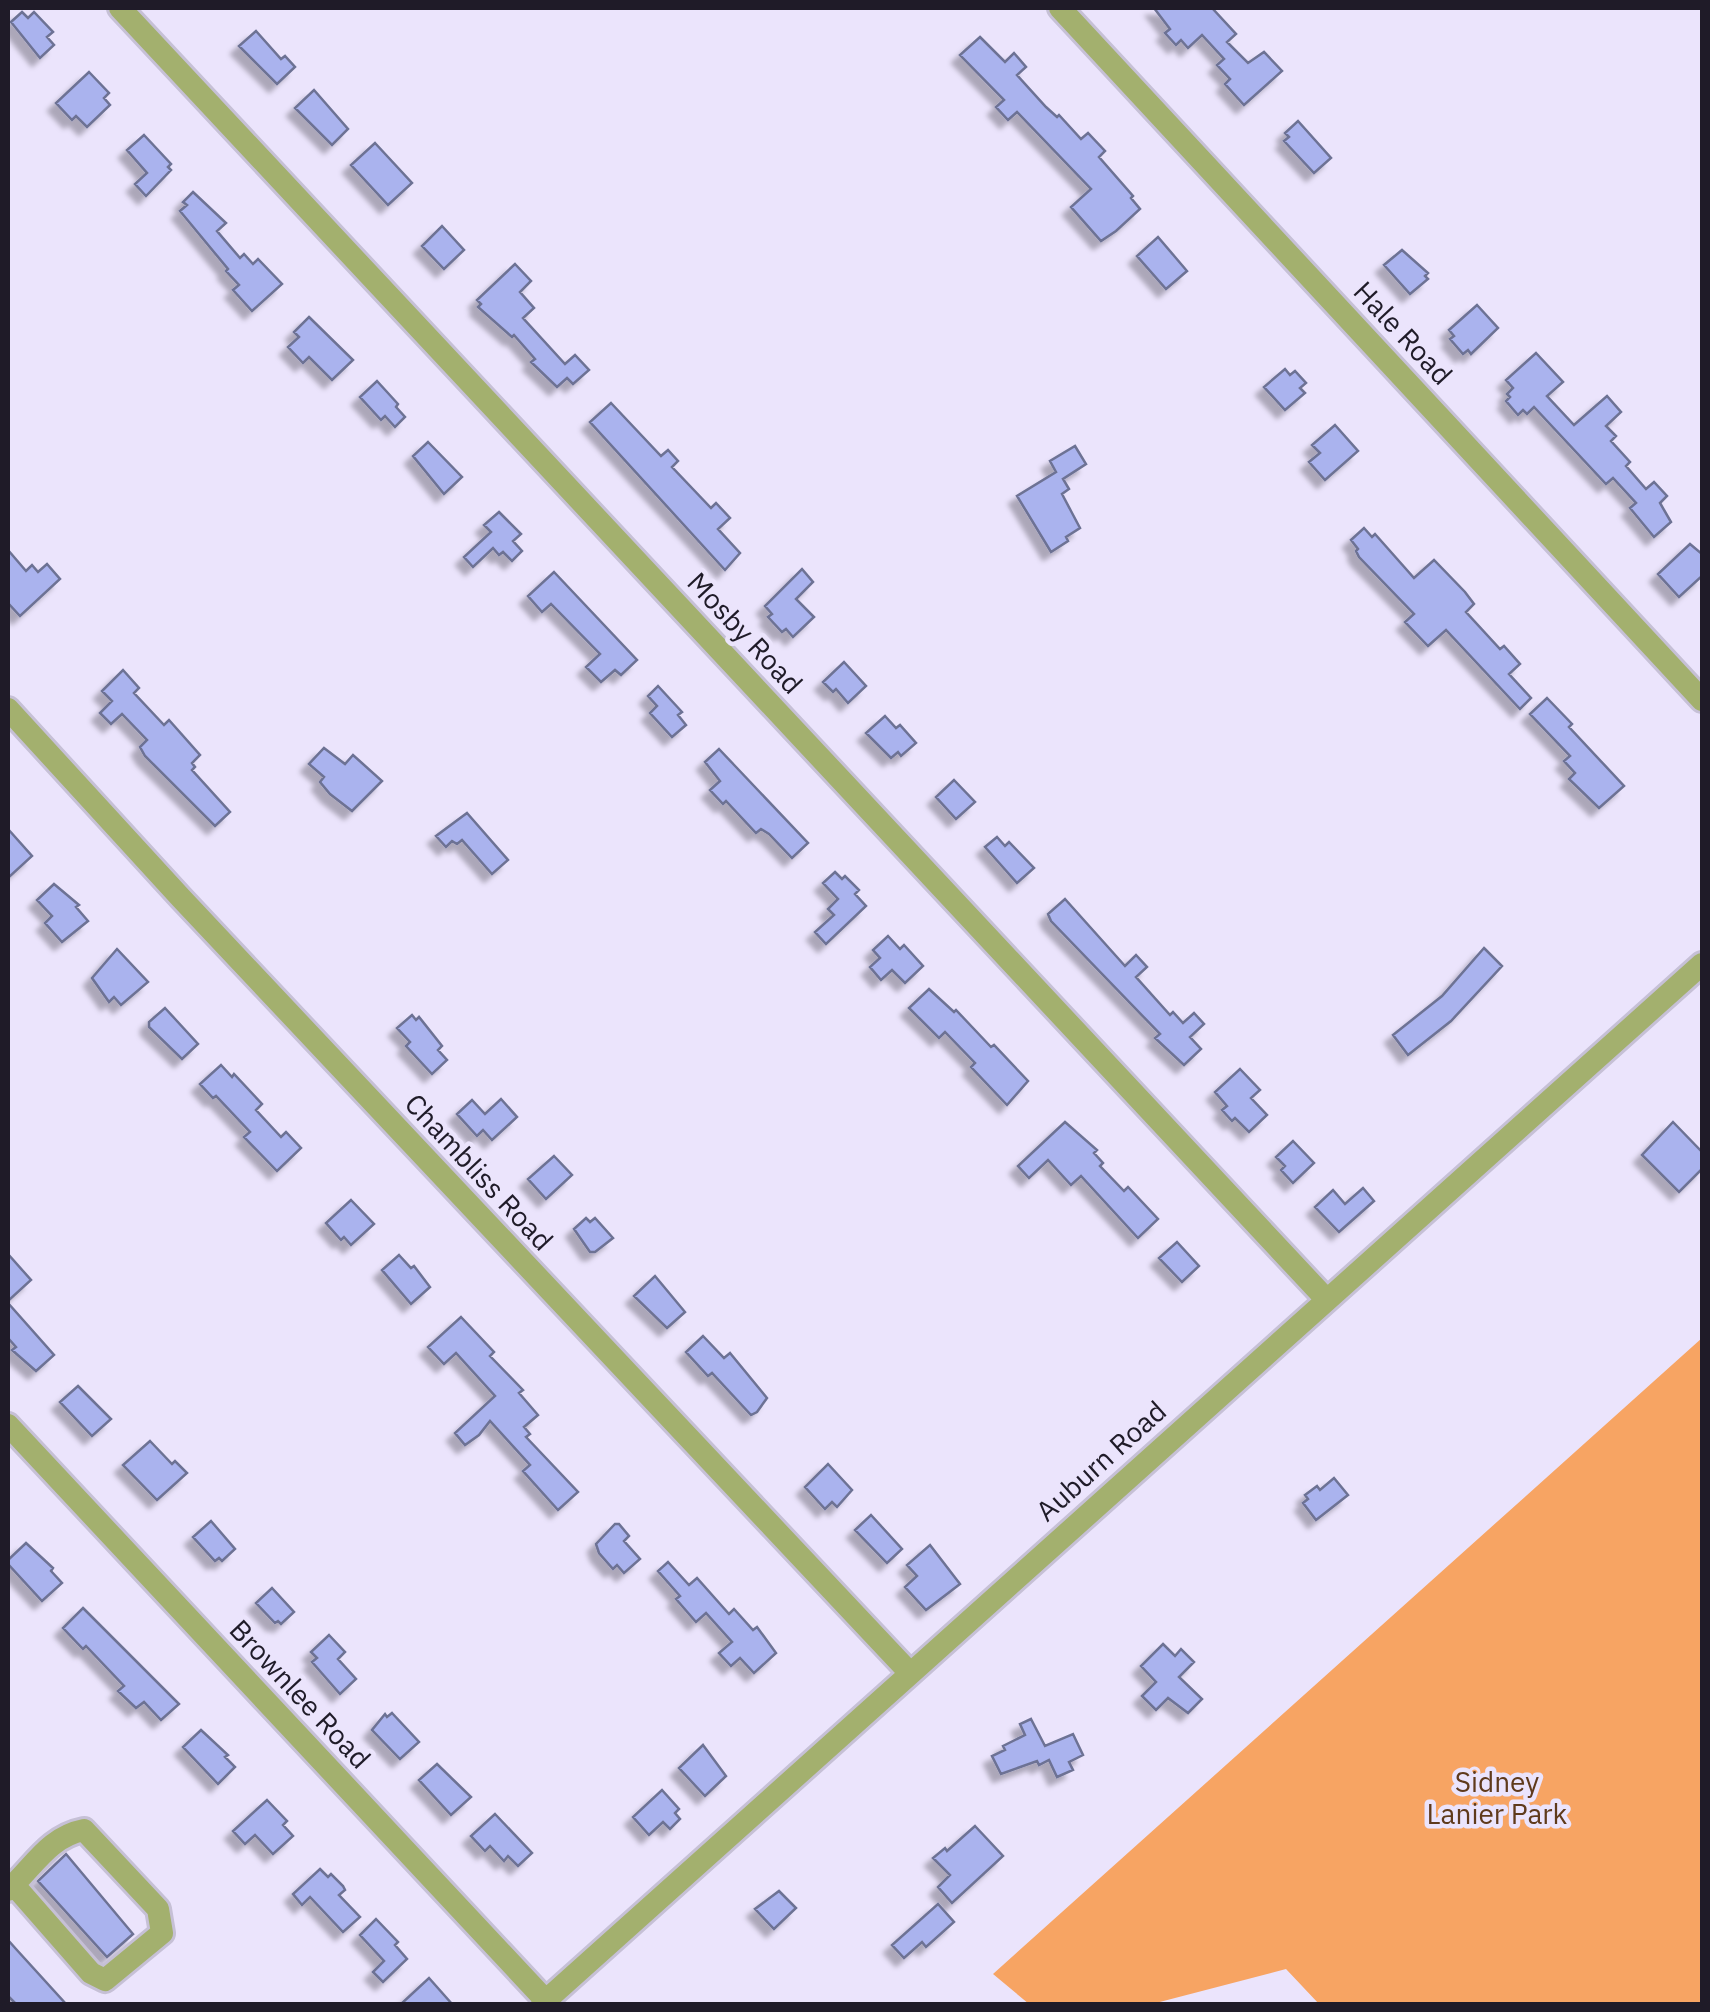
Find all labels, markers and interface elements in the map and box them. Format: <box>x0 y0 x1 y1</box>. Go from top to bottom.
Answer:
street label: Hale Road <box>1346 273 1461 392</box>
street label: Mosby Road <box>680 564 811 701</box>
street label: Chambliss Road <box>397 1085 562 1258</box>
street label: Auburn Road <box>1028 1392 1174 1529</box>
street label: Brownlee Road <box>222 1611 379 1776</box>
park label: Sidney Lanier Park <box>1427 1763 1568 1832</box>

